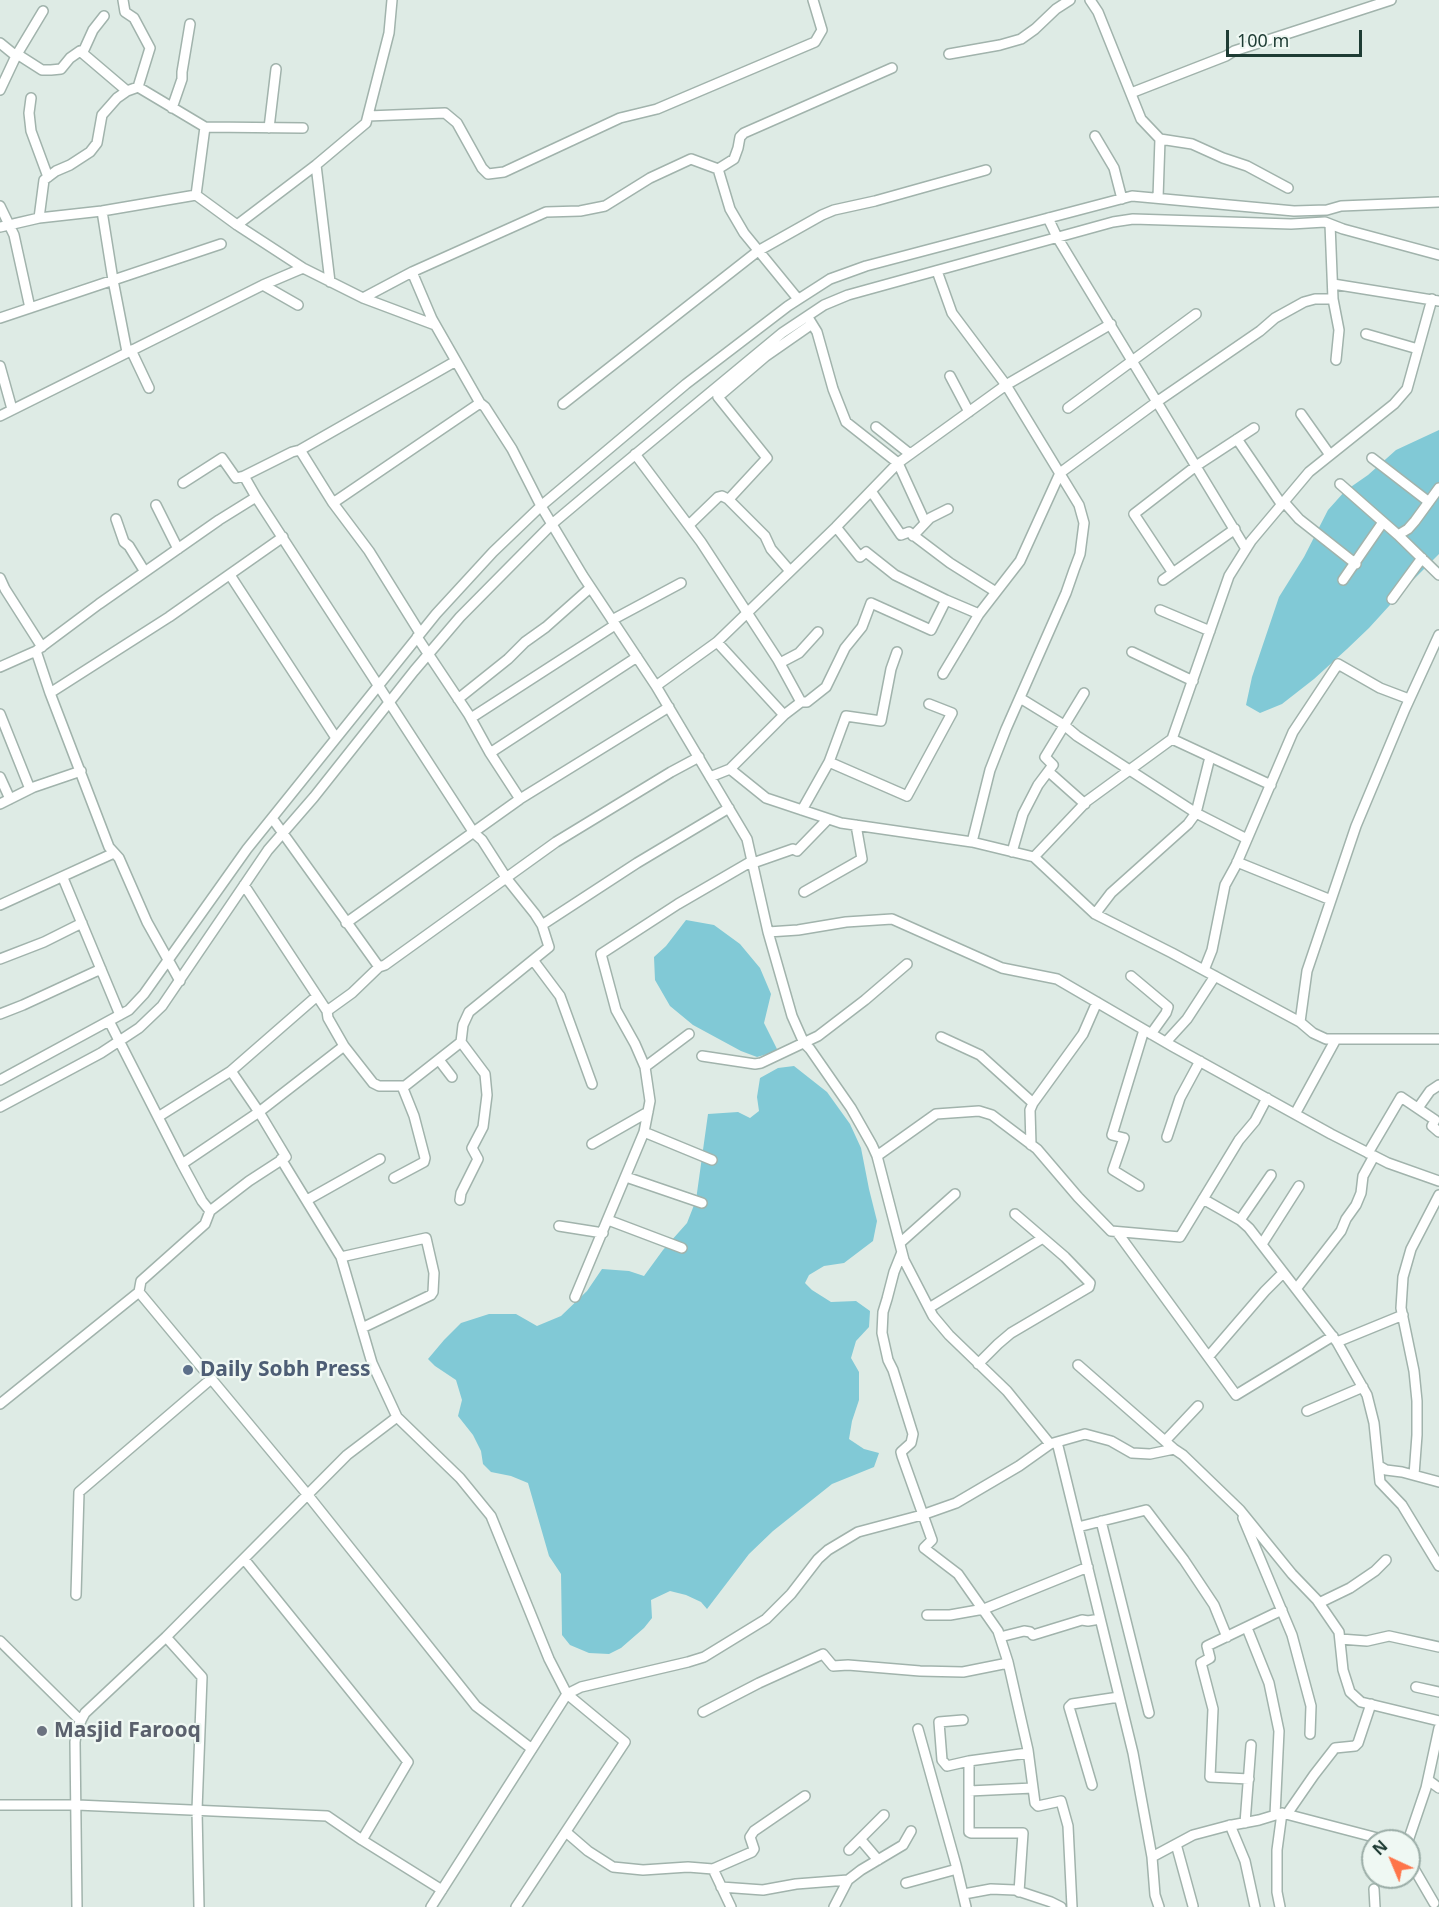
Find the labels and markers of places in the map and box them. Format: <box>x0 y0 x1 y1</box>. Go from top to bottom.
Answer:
place label: Daily Sobh Press <box>200 1357 371 1383</box>
marker: Daily Sobh Press <box>181 1363 195 1377</box>
place label: Masjid Farooq <box>54 1718 201 1744</box>
marker: Masjid Farooq <box>35 1724 49 1738</box>

